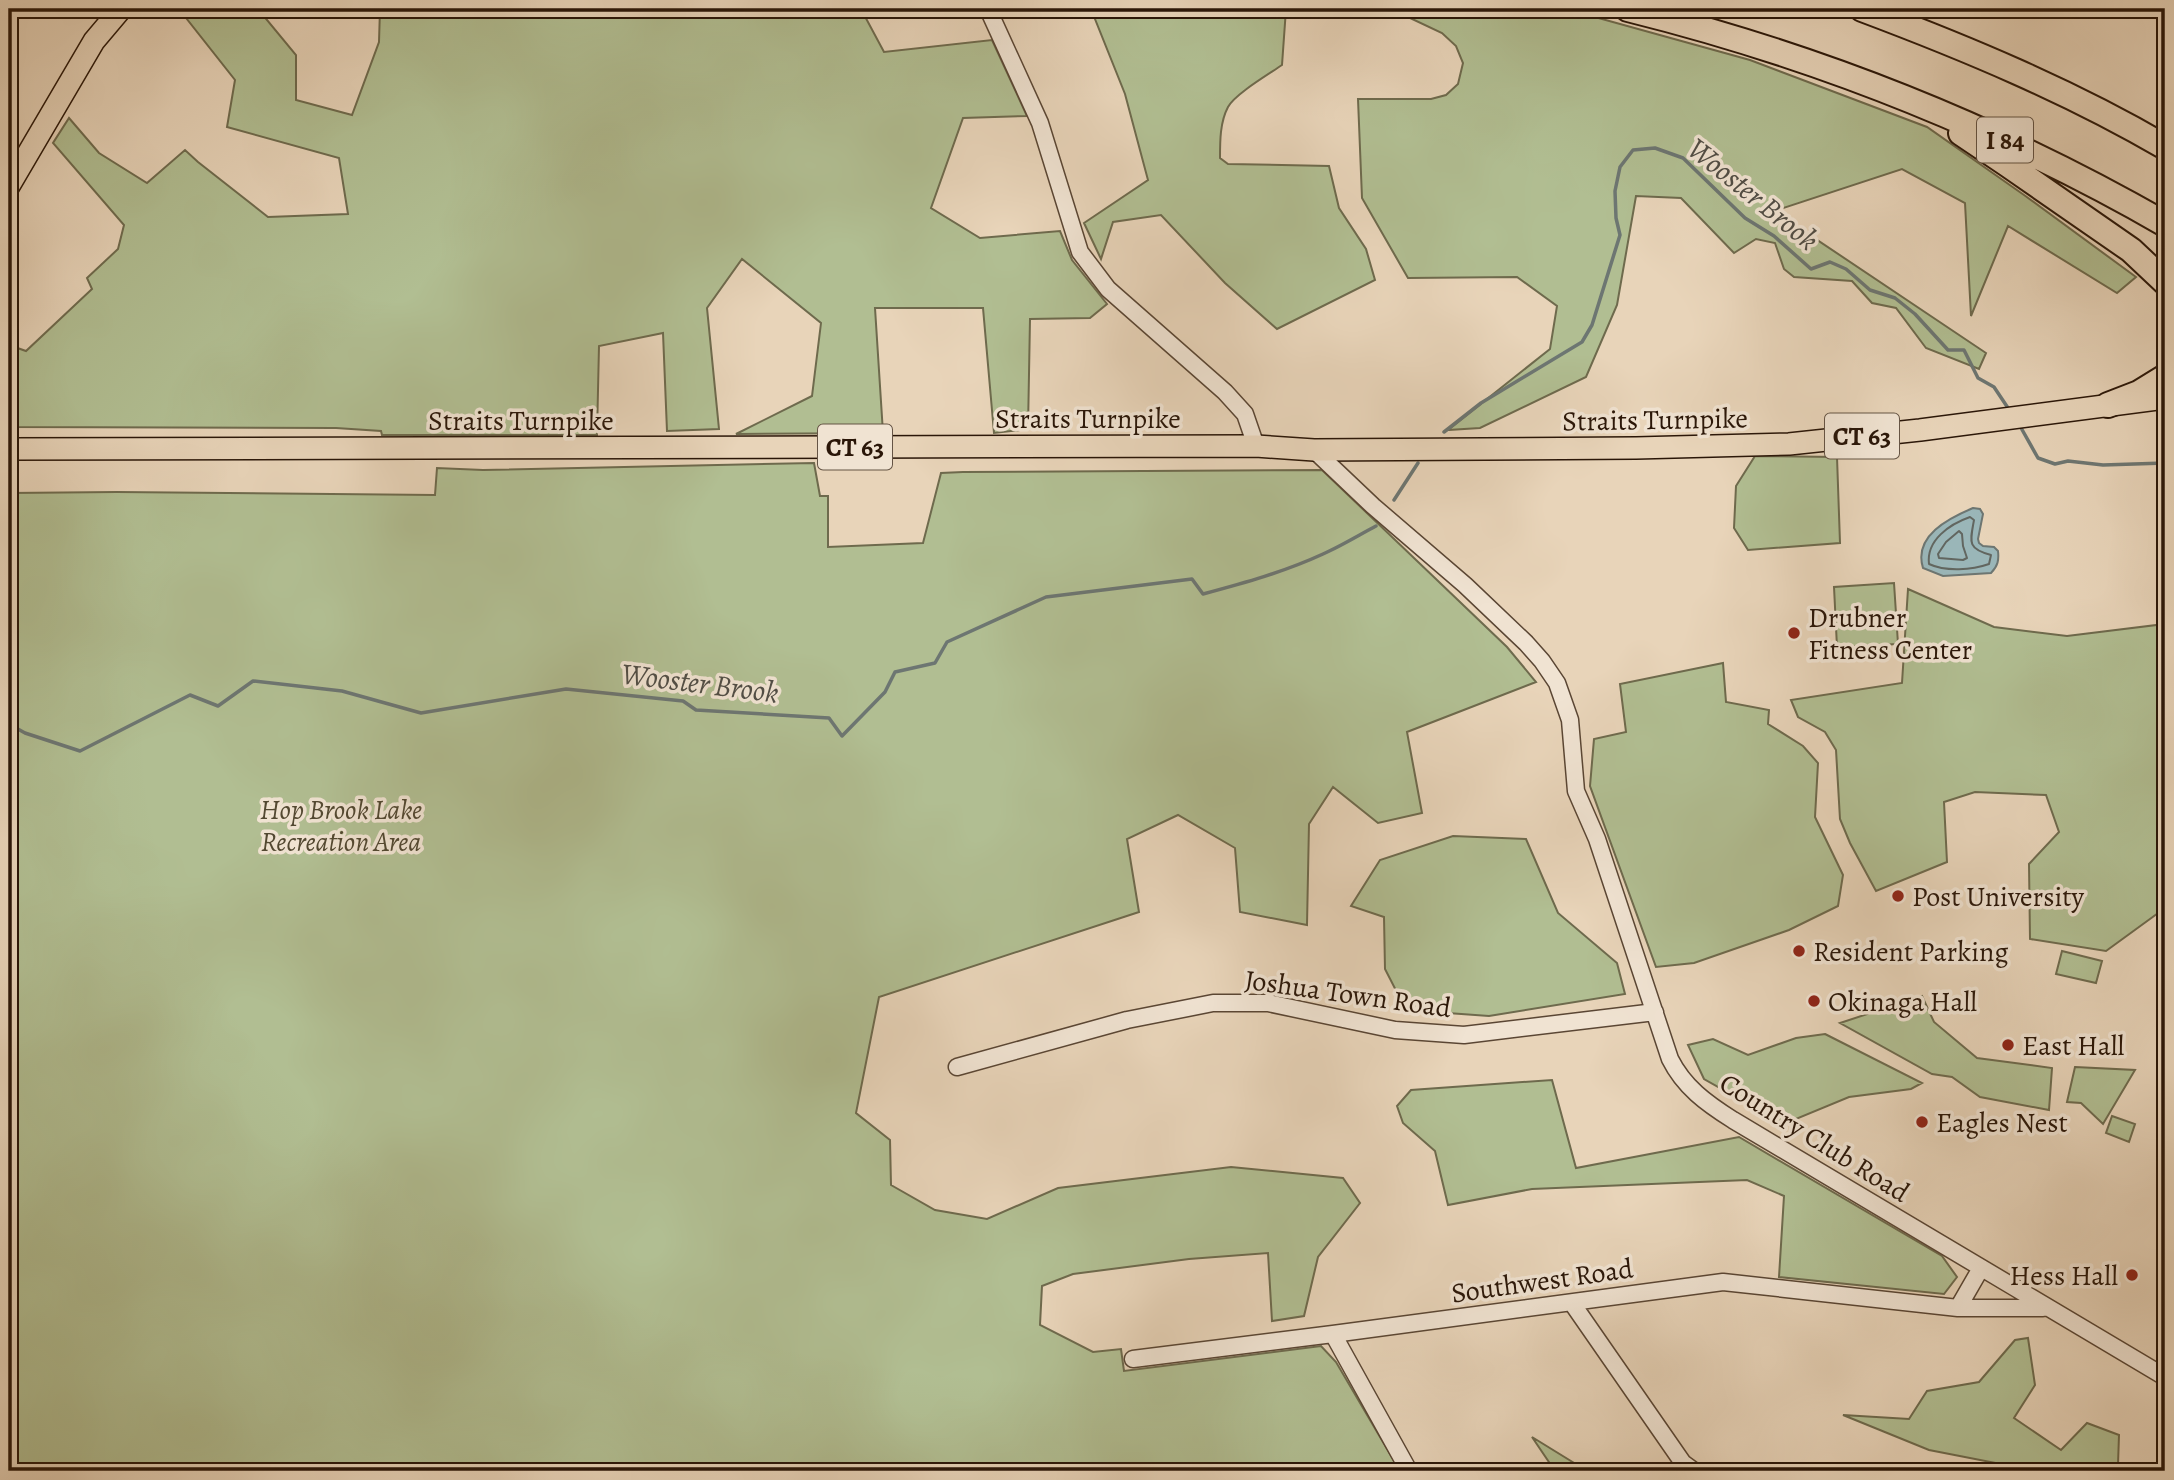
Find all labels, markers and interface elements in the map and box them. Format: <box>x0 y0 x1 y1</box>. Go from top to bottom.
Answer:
road number: I 84 <box>1977 118 2033 162</box>
water label: Wooster Brook <box>1679 129 1827 259</box>
street label: Straits Turnpike <box>1562 399 1748 441</box>
street label: Straits Turnpike <box>995 400 1181 438</box>
street label: Straits Turnpike <box>428 402 614 440</box>
road number: CT 63 <box>1825 414 1899 458</box>
road number: CT 63 <box>818 424 892 470</box>
place label: Drubner Fitness Center <box>1808 599 1972 669</box>
marker: Drubner Fitness Center <box>1786 625 1802 641</box>
water label: Wooster Brook <box>619 654 781 712</box>
park label: Hop Brook Lake Recreation Area <box>260 791 422 861</box>
place label: Post University <box>1912 878 2085 916</box>
marker: Post University <box>1890 888 1906 904</box>
place label: Resident Parking <box>1813 933 2009 971</box>
marker: Resident Parking <box>1791 943 1807 959</box>
street label: Joshua Town Road <box>1242 961 1454 1027</box>
place label: Okinaga Hall <box>1828 983 1977 1021</box>
marker: Okinaga Hall <box>1806 993 1822 1009</box>
place label: East Hall <box>2022 1027 2125 1065</box>
marker: East Hall <box>2000 1037 2016 1053</box>
street label: Country Club Road <box>1712 1064 1918 1212</box>
place label: Eagles Nest <box>1936 1104 2068 1142</box>
marker: Eagles Nest <box>1914 1114 1930 1130</box>
street label: Southwest Road <box>1449 1249 1636 1313</box>
place label: Hess Hall <box>2010 1257 2118 1295</box>
marker: Hess Hall <box>2124 1267 2140 1283</box>

